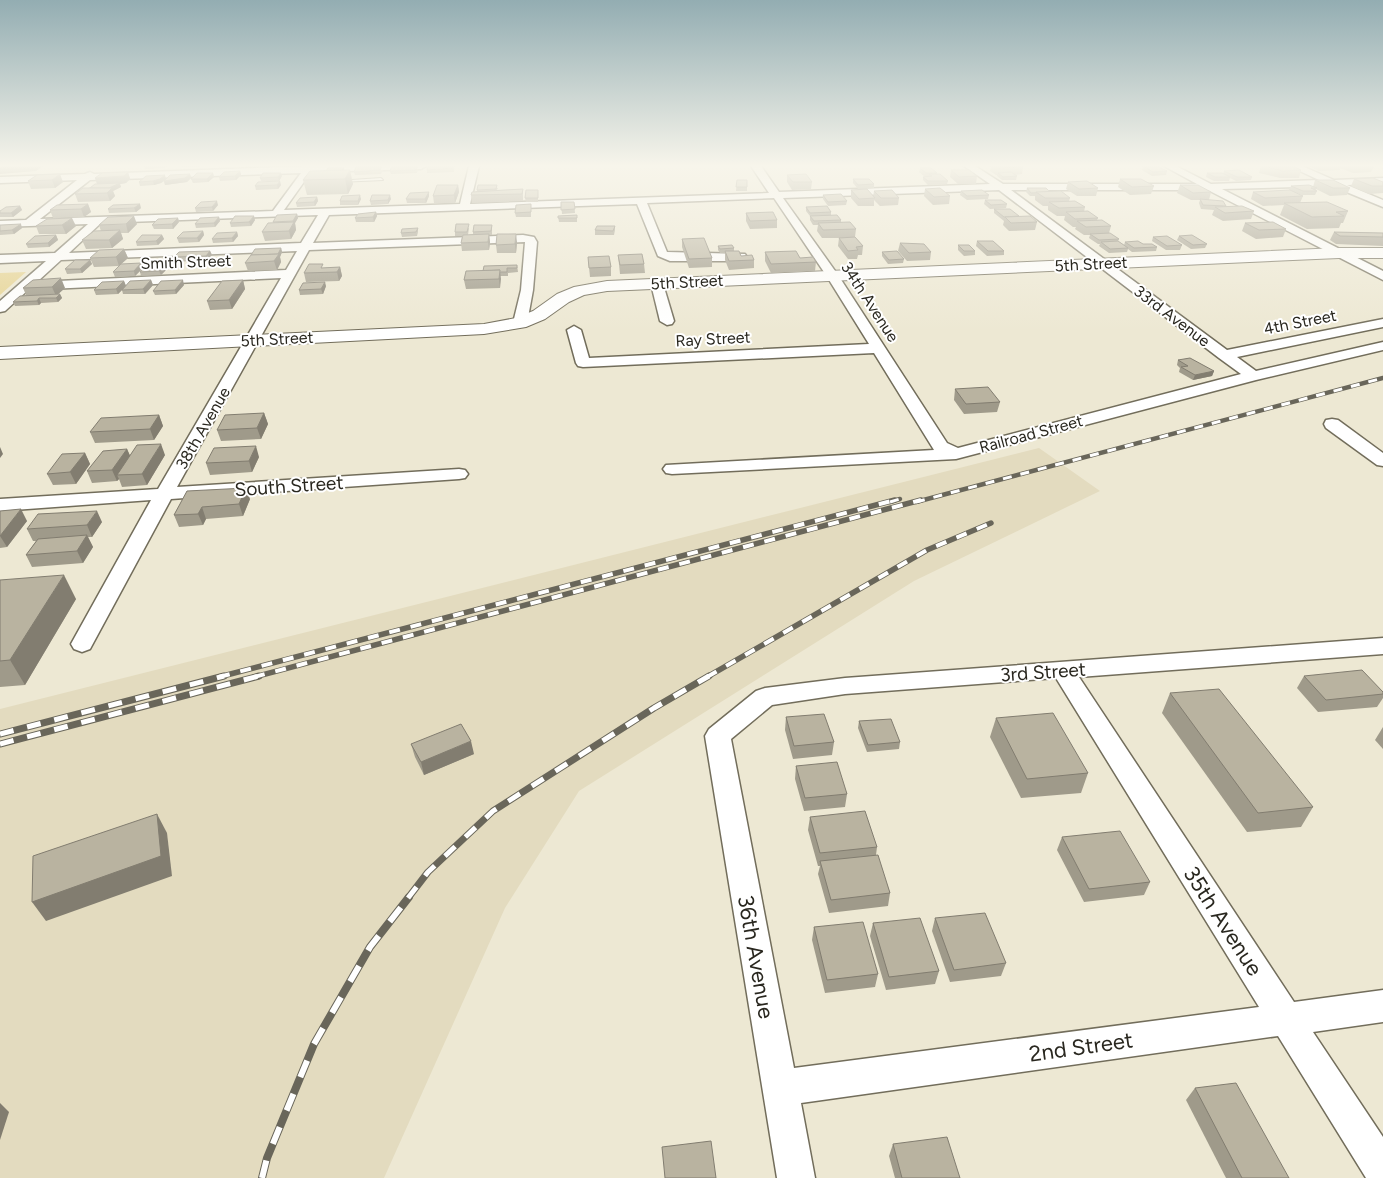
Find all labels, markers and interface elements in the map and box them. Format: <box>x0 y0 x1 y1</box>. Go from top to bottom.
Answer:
street label: Smith Street <box>140 251 232 273</box>
street label: 5th Street <box>1054 253 1128 275</box>
street label: 34th Avenue <box>837 258 903 346</box>
street label: 5th Street <box>650 271 724 293</box>
street label: 33rd Avenue <box>1130 281 1214 351</box>
street label: 4th Street <box>1262 306 1338 338</box>
street label: 5th Street <box>240 328 314 350</box>
street label: Ray Street <box>675 328 751 350</box>
street label: 38th Avenue <box>172 383 234 472</box>
street label: Railroad Street <box>977 411 1085 457</box>
street label: South Street <box>234 471 344 501</box>
street label: 3rd Street <box>999 658 1087 686</box>
street label: 35th Avenue <box>1178 861 1268 981</box>
street label: 36th Avenue <box>732 893 780 1021</box>
street label: 2nd Street <box>1027 1026 1135 1068</box>

